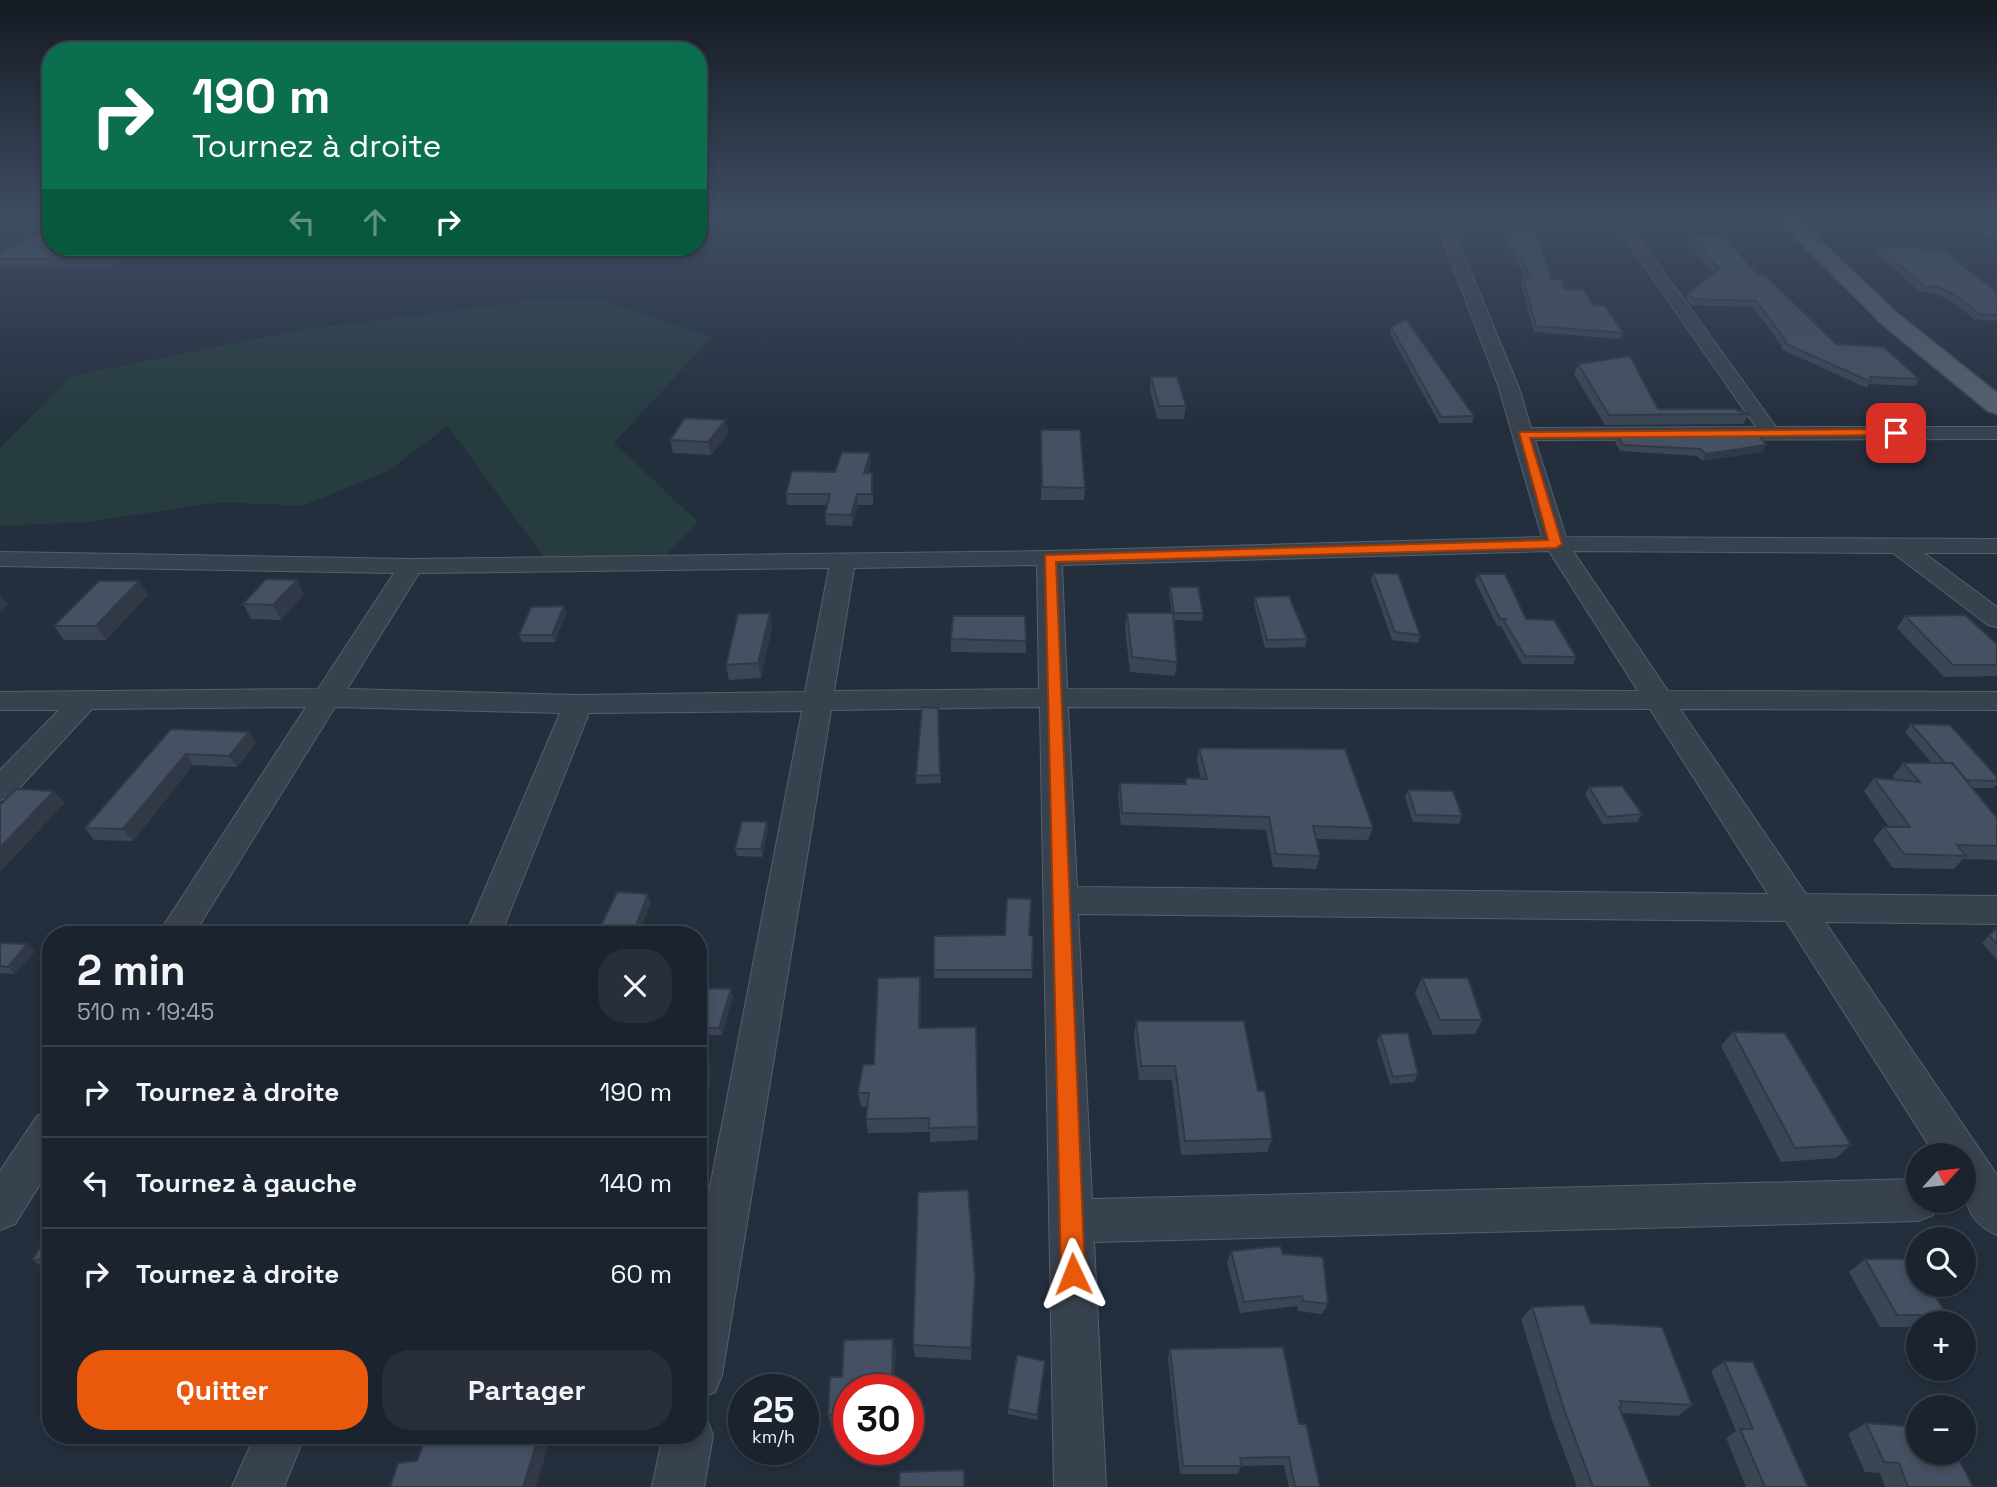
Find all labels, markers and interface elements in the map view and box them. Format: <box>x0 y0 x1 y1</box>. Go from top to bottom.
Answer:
text: 190 m <box>192 65 330 127</box>
icon: right <box>77 70 168 161</box>
text: Tournez à droite <box>192 126 441 166</box>
icon: left <box>283 203 321 241</box>
icon: ahead <box>356 203 394 241</box>
icon: right <box>429 203 467 241</box>
pin <box>1866 403 1926 463</box>
icon: arrive <box>1877 414 1915 452</box>
text: 2 min <box>77 944 186 997</box>
button: close <box>598 949 672 1023</box>
text: 510 m · 19:45 <box>77 997 214 1027</box>
icon: right <box>77 1073 115 1111</box>
text: Tournez à droite <box>136 1075 339 1109</box>
text: 190 m <box>600 1075 672 1109</box>
north arrow <box>1906 1143 1976 1213</box>
map controls <box>1906 1143 1976 1465</box>
icon: left <box>77 1164 115 1202</box>
text: Tournez à gauche <box>136 1166 357 1200</box>
text: 140 m <box>599 1166 672 1200</box>
button: search <box>1906 1227 1976 1297</box>
position arrow <box>1036 1237 1110 1311</box>
icon: right <box>77 1255 115 1293</box>
text: Tournez à droite <box>136 1257 339 1291</box>
text: 60 m <box>610 1257 672 1291</box>
button: + <box>1906 1311 1976 1381</box>
button: Quitter <box>77 1350 368 1430</box>
button: Partager <box>382 1350 672 1430</box>
speed limit sign: 30 <box>833 1374 924 1465</box>
text: 25 <box>753 1388 794 1432</box>
button: − <box>1906 1395 1976 1465</box>
text: km/h <box>752 1425 795 1448</box>

